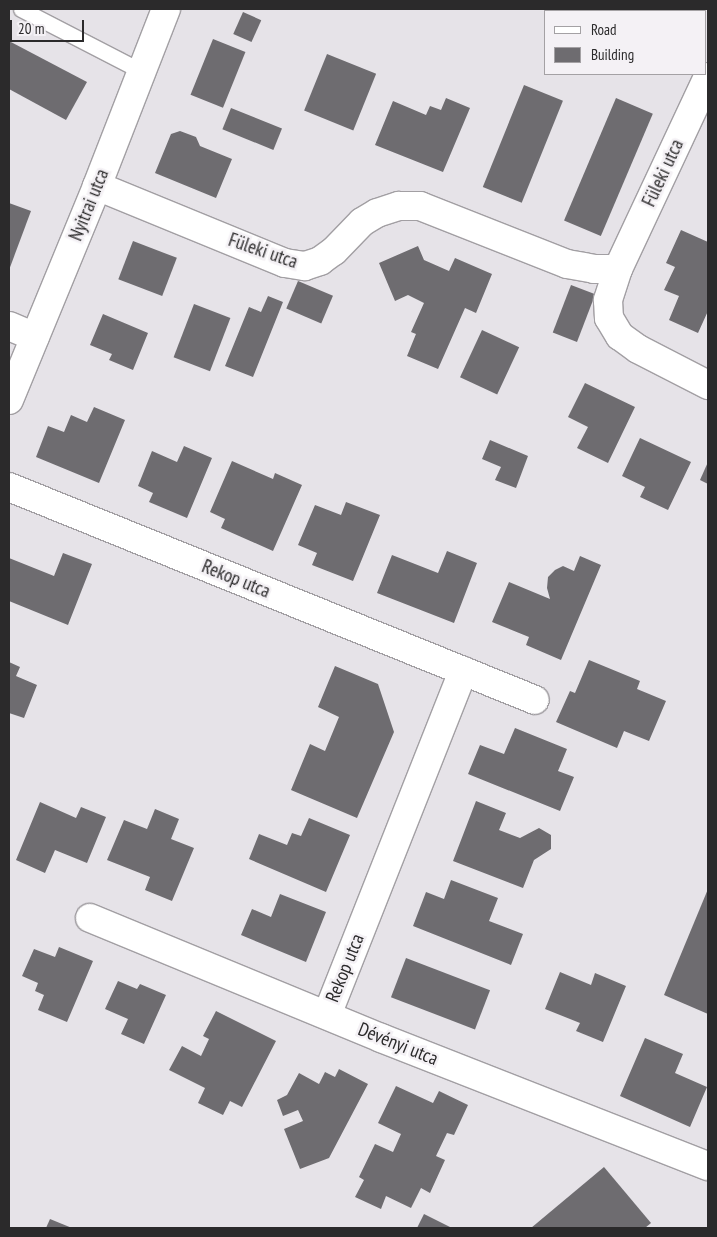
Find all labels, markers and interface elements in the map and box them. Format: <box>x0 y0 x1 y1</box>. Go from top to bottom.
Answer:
scale bar <box>12 10 86 42</box>
legend <box>544 10 707 75</box>
text: 20 m <box>18 19 44 38</box>
text: Road <box>591 20 617 39</box>
text: Building <box>591 45 634 64</box>
street label: Füleki utca <box>638 136 688 210</box>
street label: Nyitrai utca <box>64 166 114 244</box>
street label: Füleki utca <box>225 229 301 273</box>
street label: Rekop utca <box>199 555 273 603</box>
street label: Rekop utca <box>321 931 369 1005</box>
street label: Dévényi utca <box>355 1018 441 1070</box>

